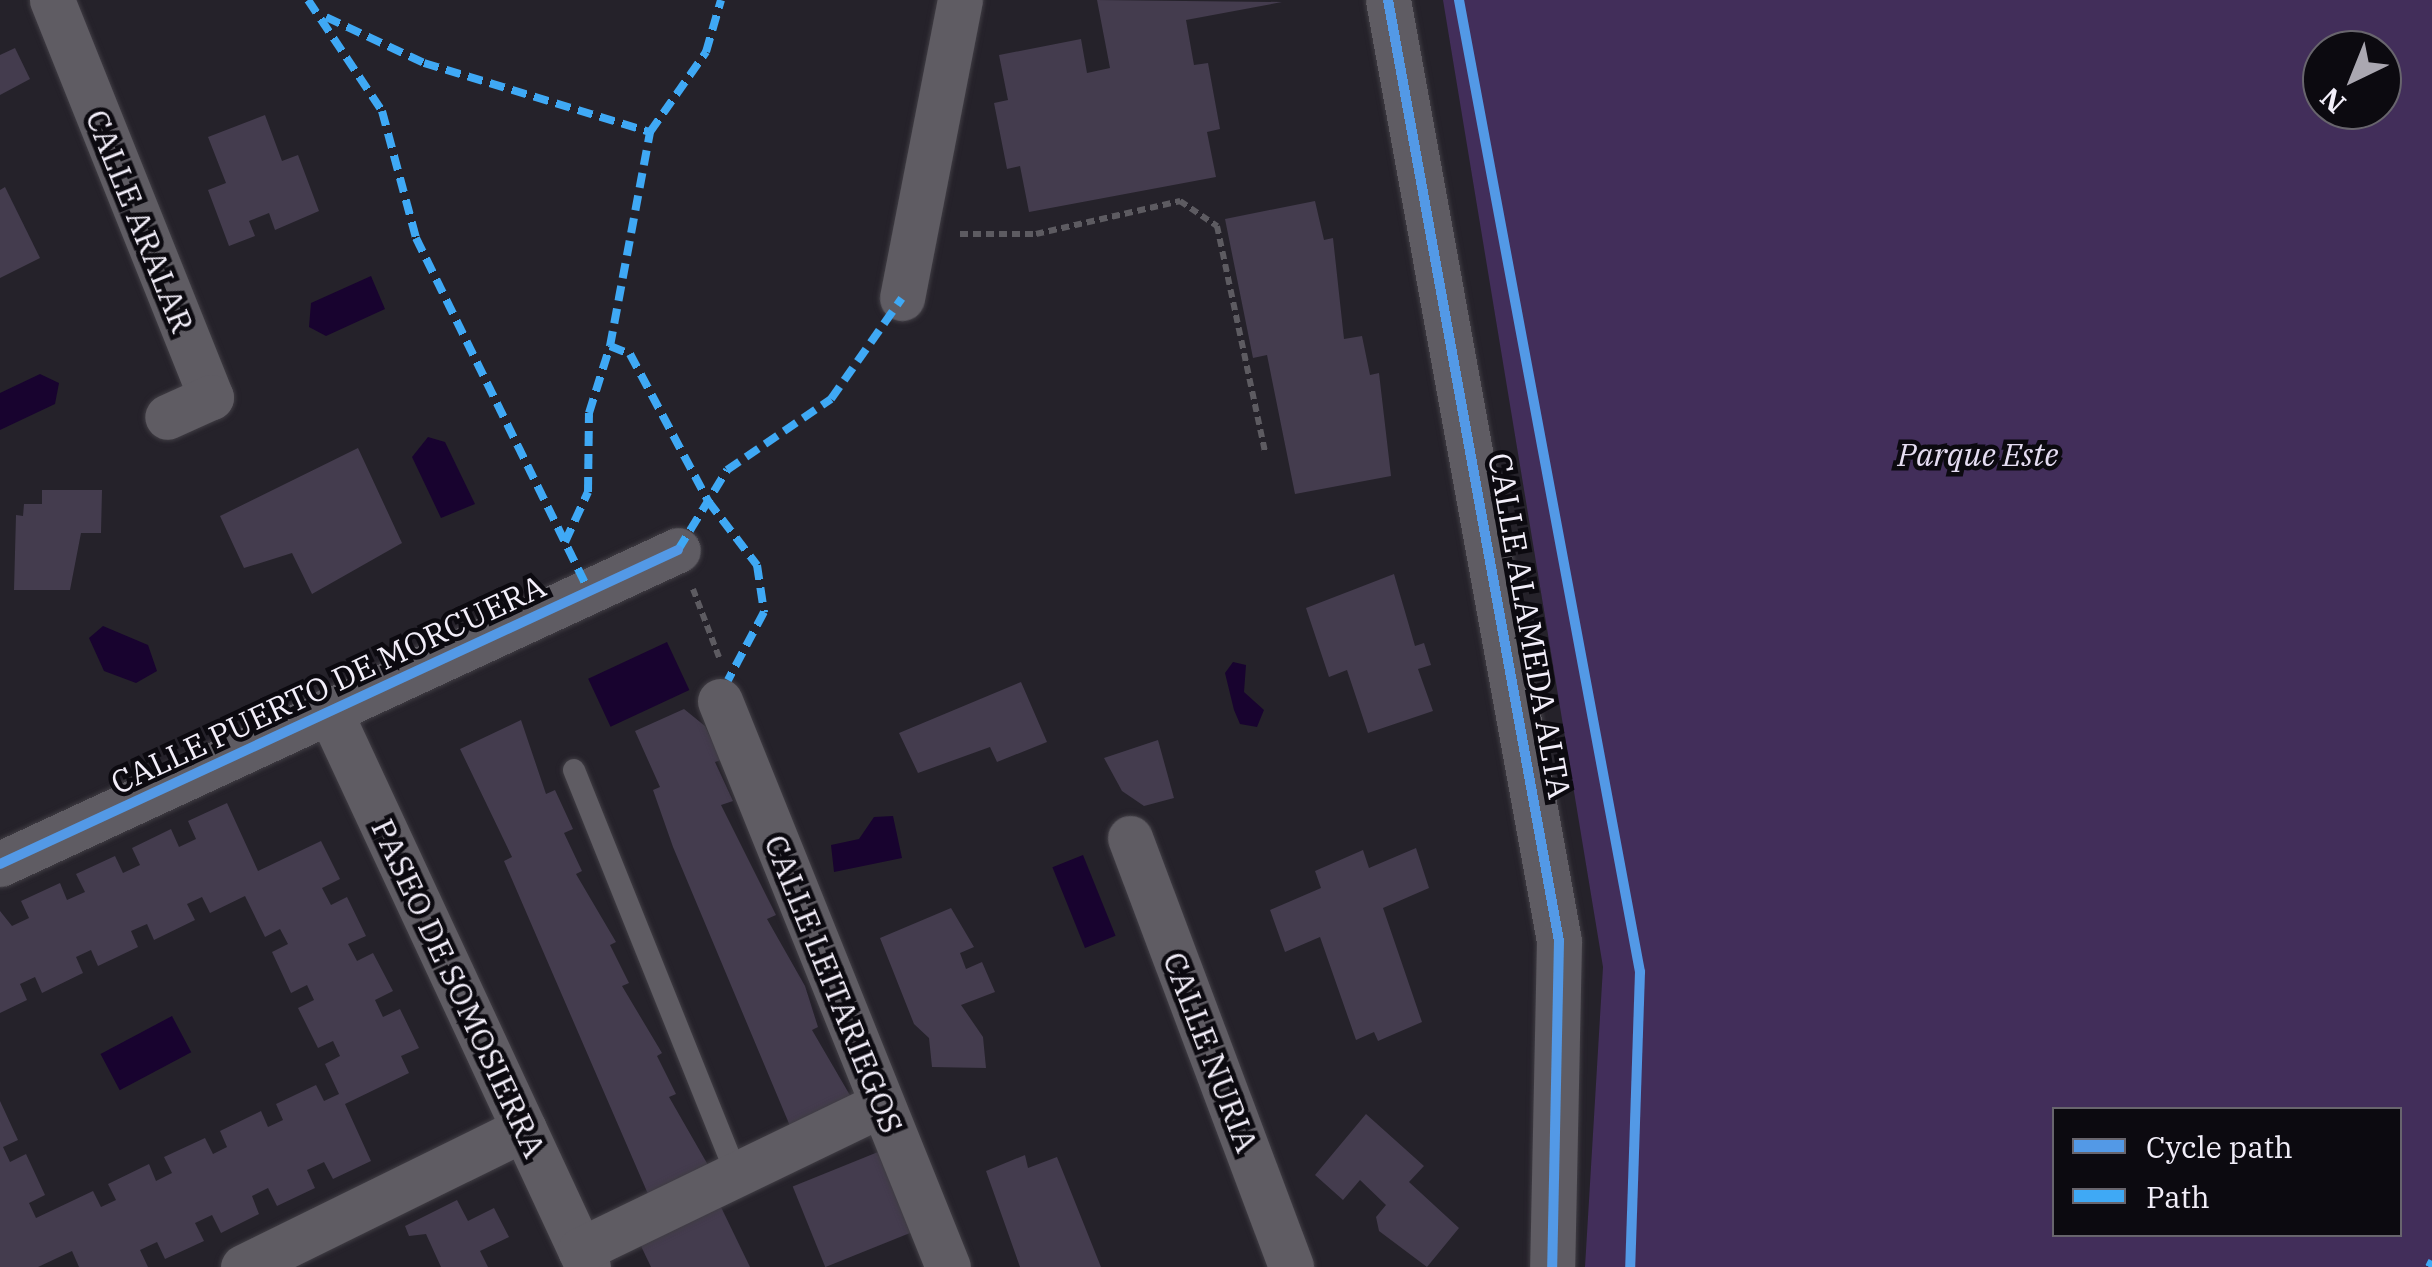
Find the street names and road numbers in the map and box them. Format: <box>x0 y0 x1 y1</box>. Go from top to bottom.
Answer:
street label: CALLE ARALAR <box>78 104 202 338</box>
street label: CALLE ALAMEDA ALTA <box>1481 450 1579 802</box>
street label: CALLE PUERTO DE MORCUERA <box>105 566 551 802</box>
street label: PASEO DE SOMOSIERRA <box>364 813 554 1163</box>
street label: CALLE LEITARIEGOS <box>757 829 911 1139</box>
street label: CALLE NURIA <box>1155 947 1267 1157</box>

